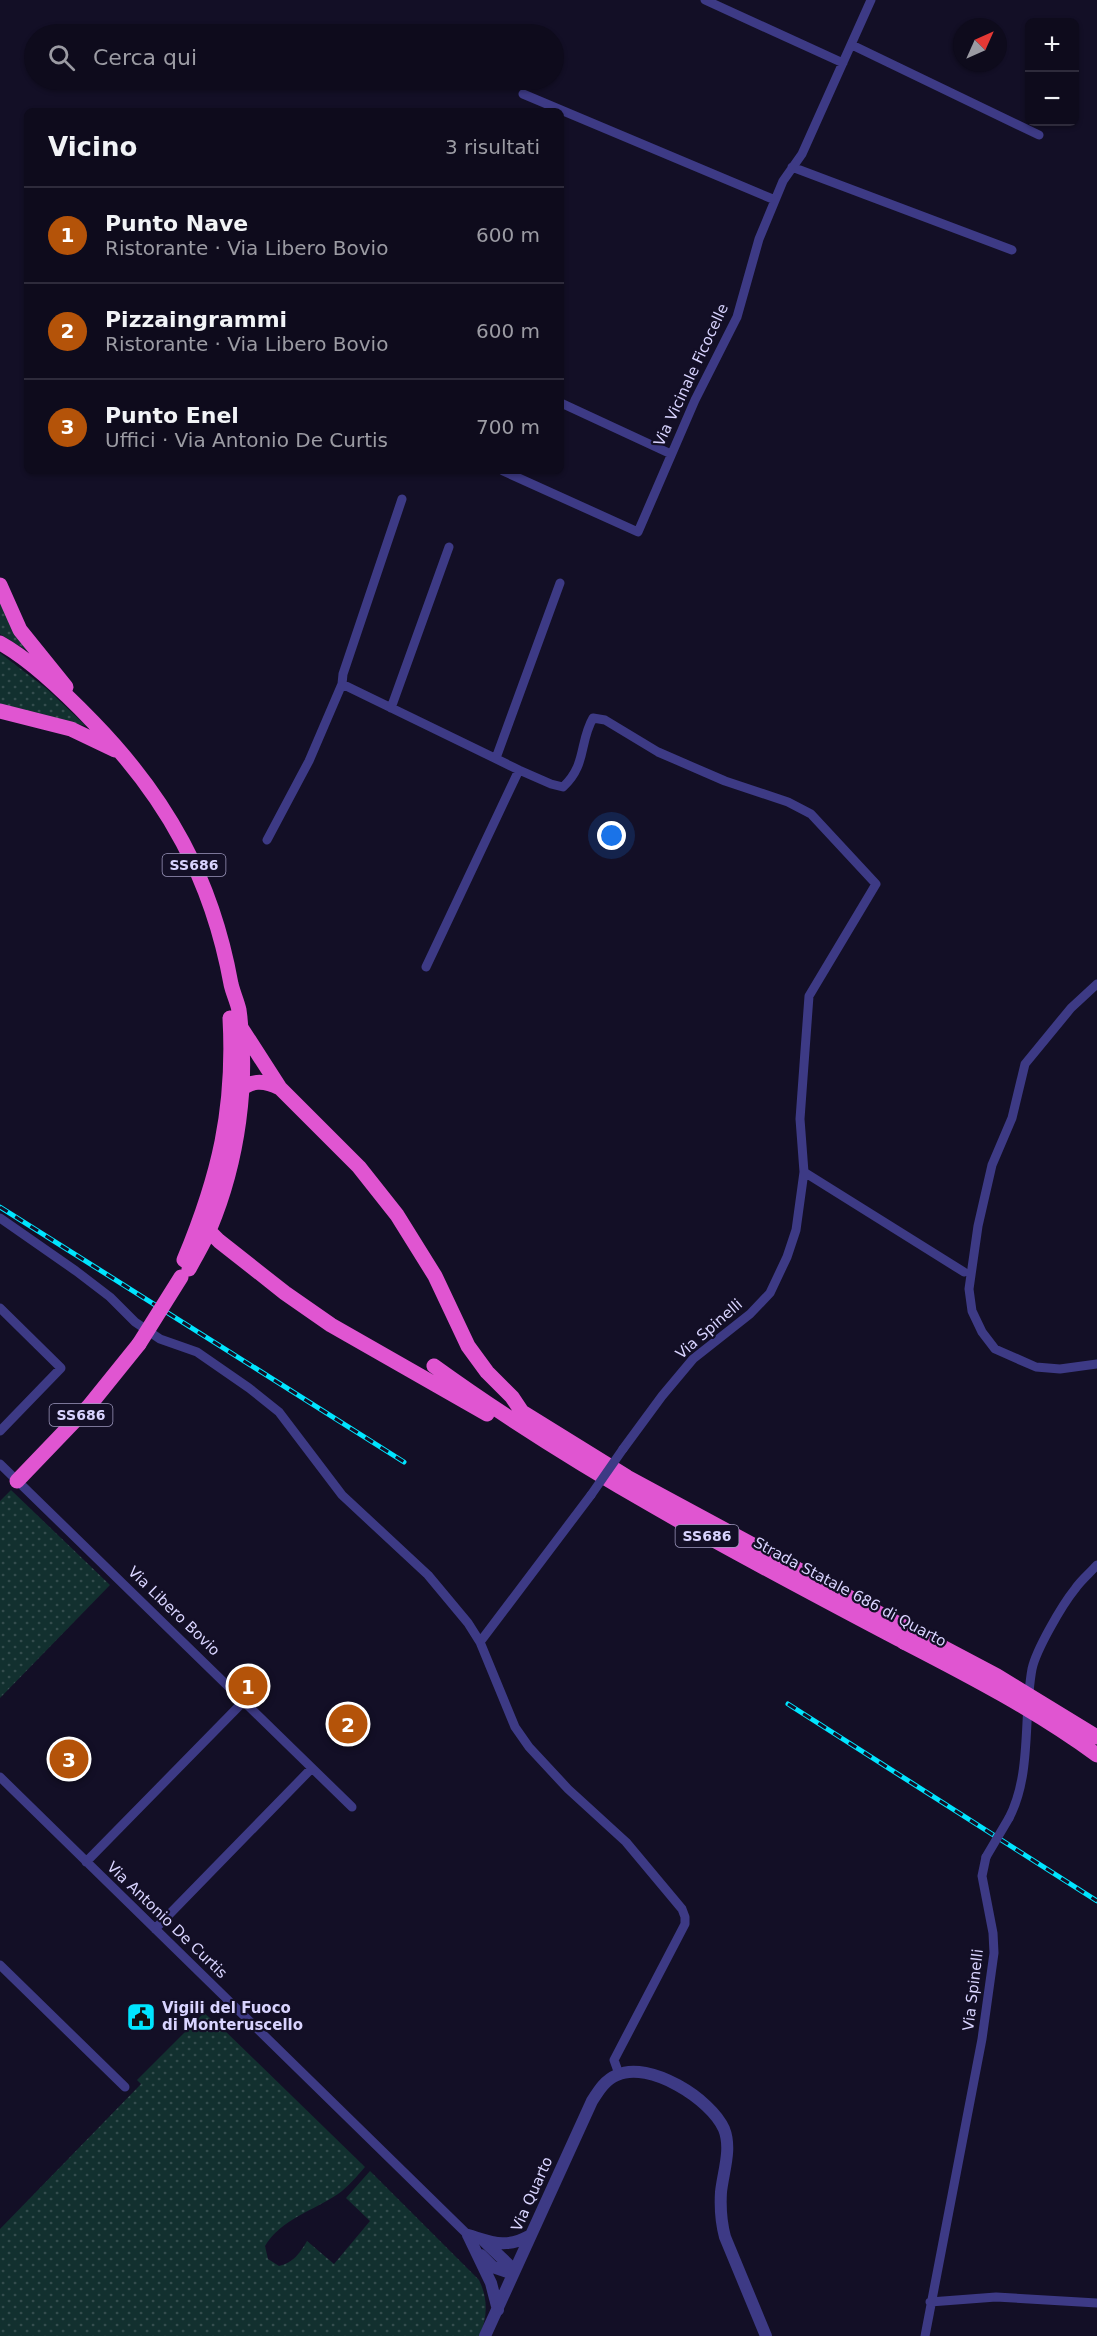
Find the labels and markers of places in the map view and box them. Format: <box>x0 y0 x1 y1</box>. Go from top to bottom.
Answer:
pin: 1 <box>228 1664 268 1708</box>
pin: 2 <box>328 1702 368 1746</box>
pin: 3 <box>50 1736 88 1782</box>
place label: Vigili del Fuoco di Monteruscello <box>162 1999 303 2034</box>
public building icon: Vigili del Fuoco di Monteruscello <box>125 2001 157 2033</box>

